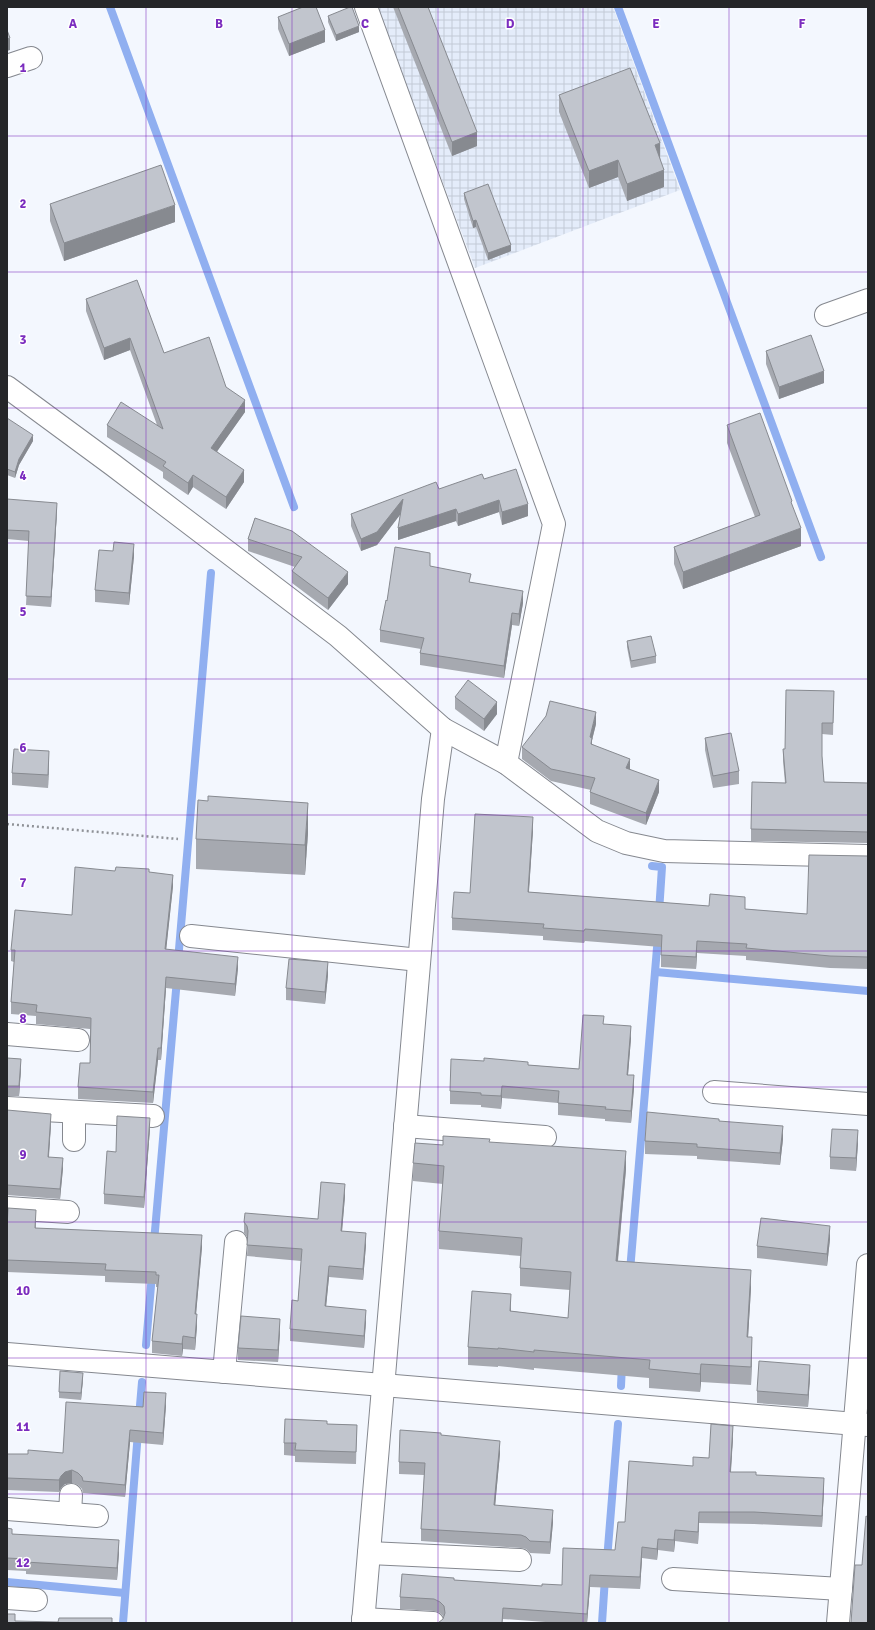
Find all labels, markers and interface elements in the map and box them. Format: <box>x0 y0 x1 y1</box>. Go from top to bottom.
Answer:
text: A <box>69 16 78 32</box>
text: B <box>215 16 223 32</box>
text: C <box>361 16 369 32</box>
text: D <box>506 16 515 32</box>
text: E <box>652 16 660 32</box>
text: F <box>799 16 806 32</box>
text: 1 <box>19 60 27 76</box>
text: 2 <box>19 196 27 212</box>
text: 3 <box>19 332 27 348</box>
text: 4 <box>19 468 27 484</box>
text: 5 <box>19 604 27 620</box>
text: 6 <box>19 740 27 756</box>
text: 7 <box>19 875 27 891</box>
text: 8 <box>19 1011 27 1027</box>
text: 9 <box>19 1147 27 1163</box>
text: 10 <box>16 1283 30 1299</box>
text: 11 <box>16 1419 30 1435</box>
text: 12 <box>16 1555 30 1571</box>

